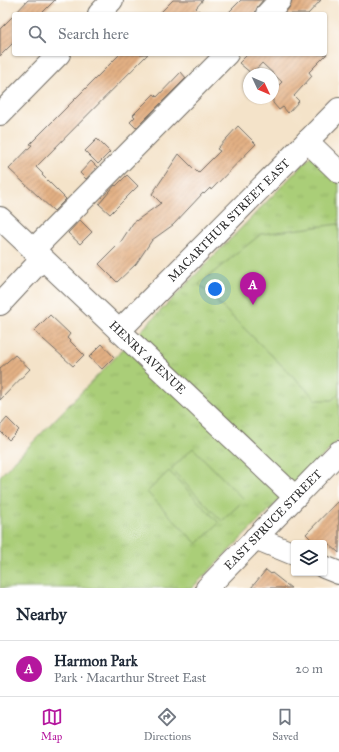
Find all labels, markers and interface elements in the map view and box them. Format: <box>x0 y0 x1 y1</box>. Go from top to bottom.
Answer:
search box <box>12 12 327 56</box>
icon: search <box>26 23 48 45</box>
text: Search here <box>58 25 129 43</box>
north arrow <box>243 68 279 104</box>
street label: MACARTHUR STREET EAST <box>165 156 293 284</box>
pin: A <box>240 272 266 305</box>
your location <box>205 279 225 299</box>
street label: HENRY AVENUE <box>106 318 189 397</box>
street label: EAST SPRUCE STREET <box>221 467 325 573</box>
map controls <box>291 540 327 576</box>
button: layers <box>291 540 327 576</box>
text: Nearby <box>16 604 67 625</box>
text: Harmon Park <box>54 652 138 670</box>
text: A <box>25 661 33 677</box>
text: 20 m <box>295 661 323 677</box>
text: Park · Macarthur Street East <box>54 670 206 686</box>
tab: Map <box>41 706 63 743</box>
tab: Directions <box>144 706 191 743</box>
tab: Saved <box>272 706 298 743</box>

